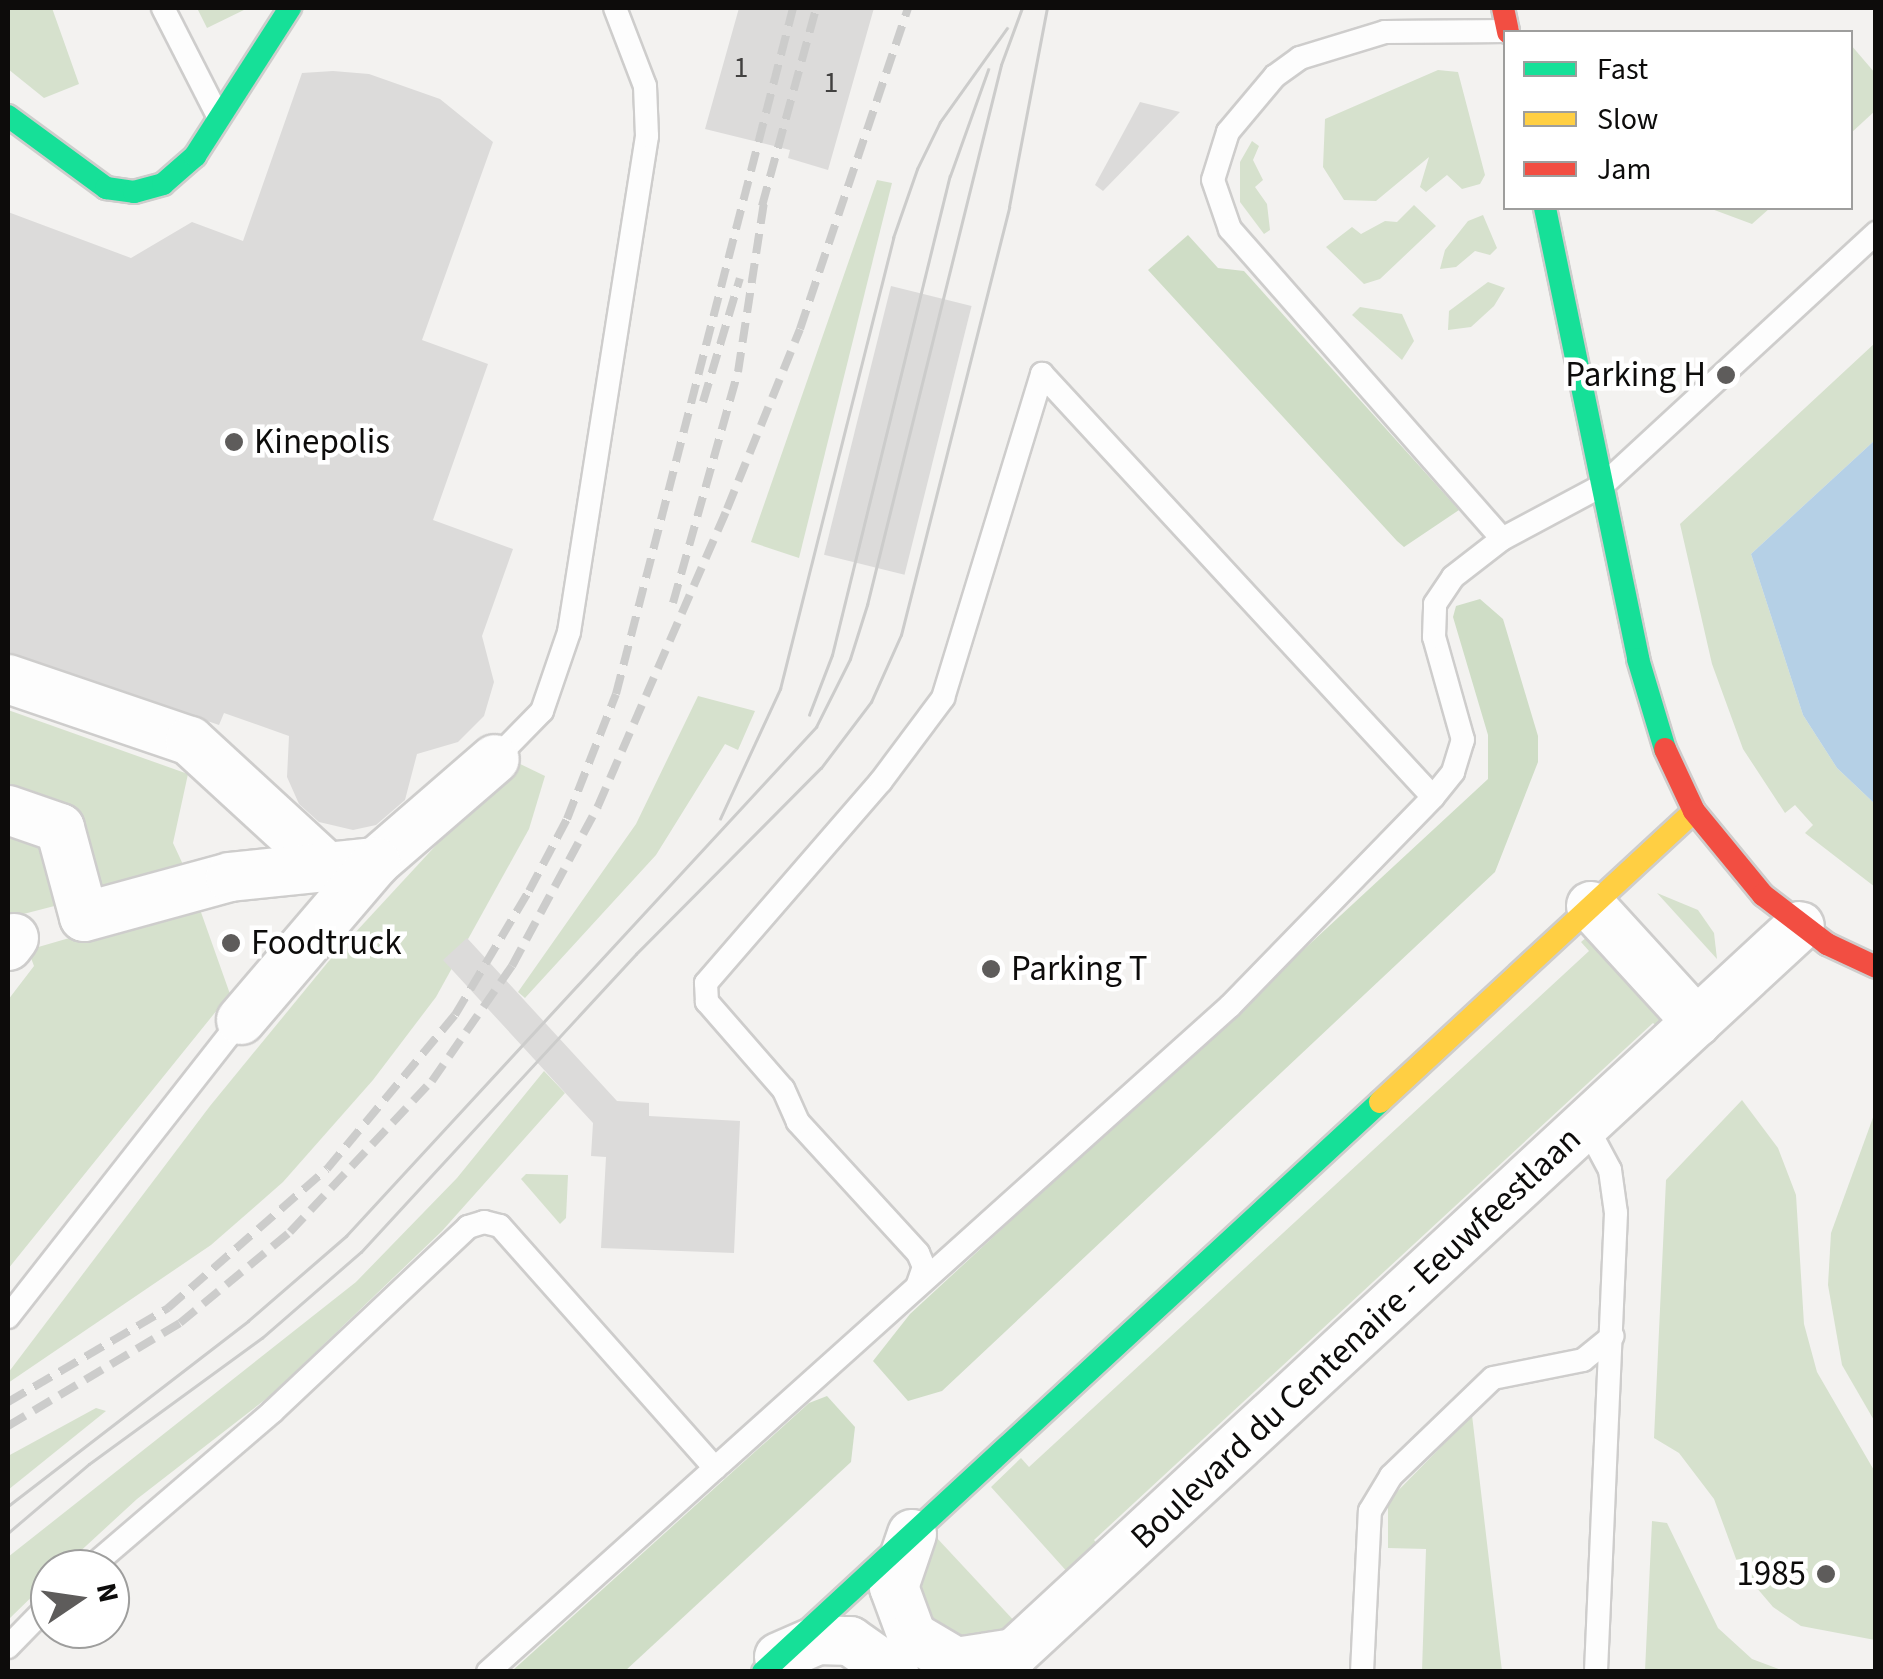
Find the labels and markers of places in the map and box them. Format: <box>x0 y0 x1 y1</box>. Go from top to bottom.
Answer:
place label: Parking H <box>1565 354 1706 396</box>
marker: Parking H <box>1715 364 1737 386</box>
place label: Kinepolis <box>254 421 390 463</box>
marker: Kinepolis <box>223 431 245 453</box>
place label: Foodtruck <box>251 922 401 964</box>
marker: Foodtruck <box>220 932 242 954</box>
place label: Parking T <box>1011 948 1148 990</box>
marker: Parking T <box>980 958 1002 980</box>
place label: 1985 <box>1736 1553 1806 1595</box>
marker: 1985 <box>1815 1563 1837 1585</box>

